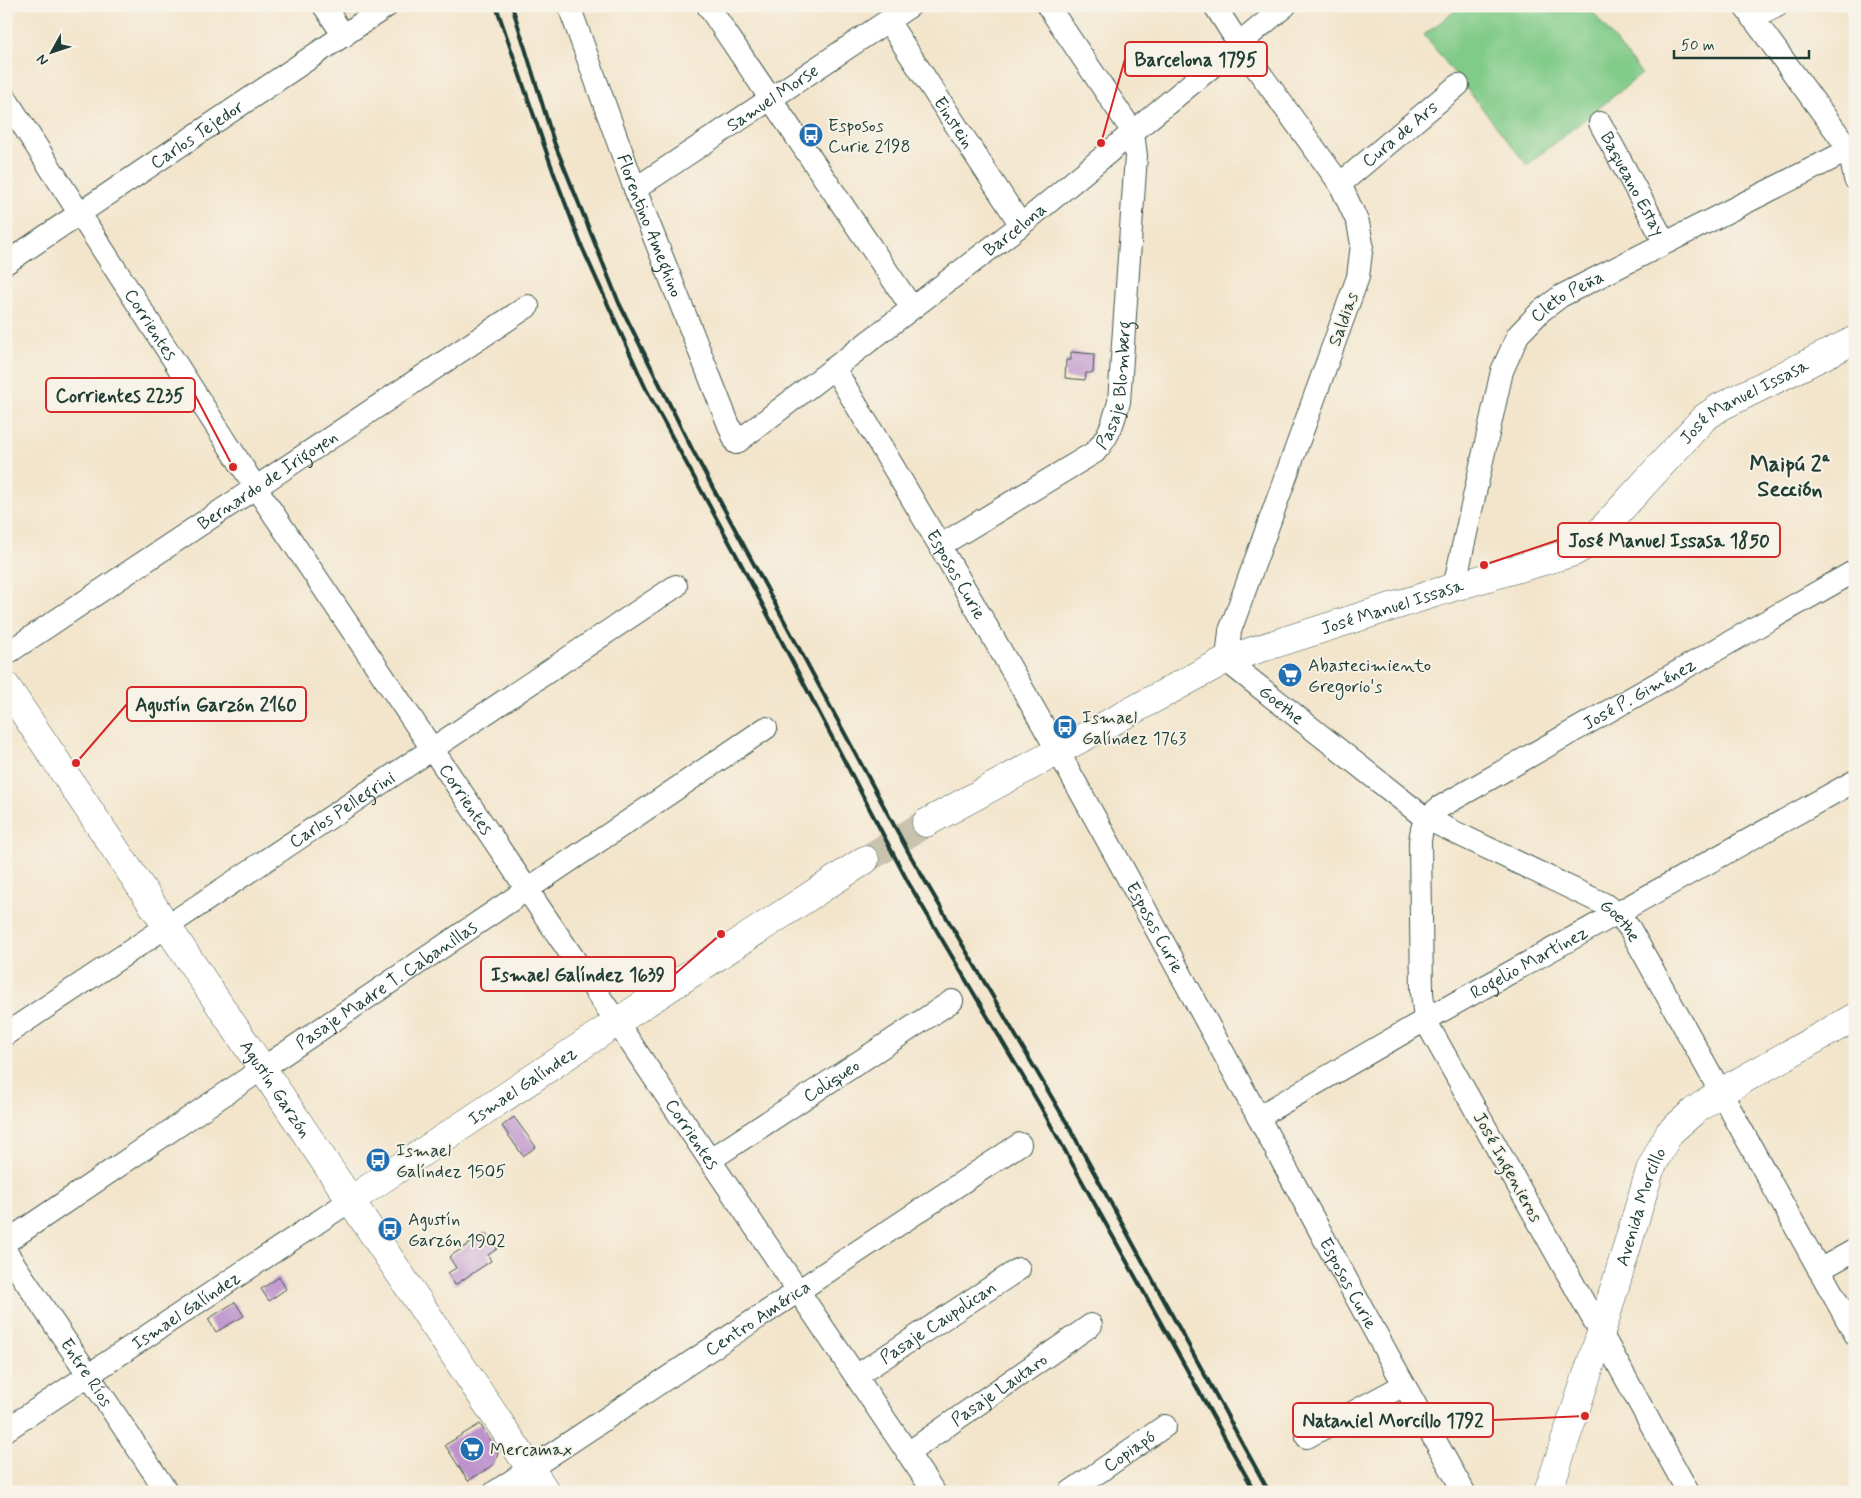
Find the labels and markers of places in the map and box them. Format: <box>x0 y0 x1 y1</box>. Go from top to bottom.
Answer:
callout: Barcelona 1795 <box>1125 42 1267 76</box>
place label: Esposos Curie 2198 <box>828 114 911 159</box>
bus stop icon: Esposos Curie 2198 <box>798 122 824 148</box>
callout: Corrientes 2235 <box>46 378 195 412</box>
callout: José Manuel Issasa 1850 <box>1558 523 1780 557</box>
place label: Abastecimiento Gregorio's <box>1308 654 1431 700</box>
supermarket icon: Abastecimiento Gregorio's <box>1277 662 1303 688</box>
callout: Agustín Garzón 2160 <box>127 687 306 721</box>
place label: Ismael Galíndez 1763 <box>1082 706 1186 751</box>
bus stop icon: Ismael Galíndez 1763 <box>1052 714 1078 740</box>
callout: Ismael Galíndez 1639 <box>481 957 675 991</box>
place label: Ismael Galíndez 1505 <box>396 1139 506 1184</box>
bus stop icon: Ismael Galíndez 1505 <box>365 1147 391 1173</box>
place label: Agustín Garzón 1902 <box>408 1208 506 1253</box>
bus stop icon: Agustín Garzón 1902 <box>377 1216 403 1242</box>
callout: Nataniel Morcillo 1792 <box>1293 1403 1493 1437</box>
supermarket icon: Mercamax <box>459 1436 485 1462</box>
place label: Mercamax <box>490 1438 572 1462</box>

